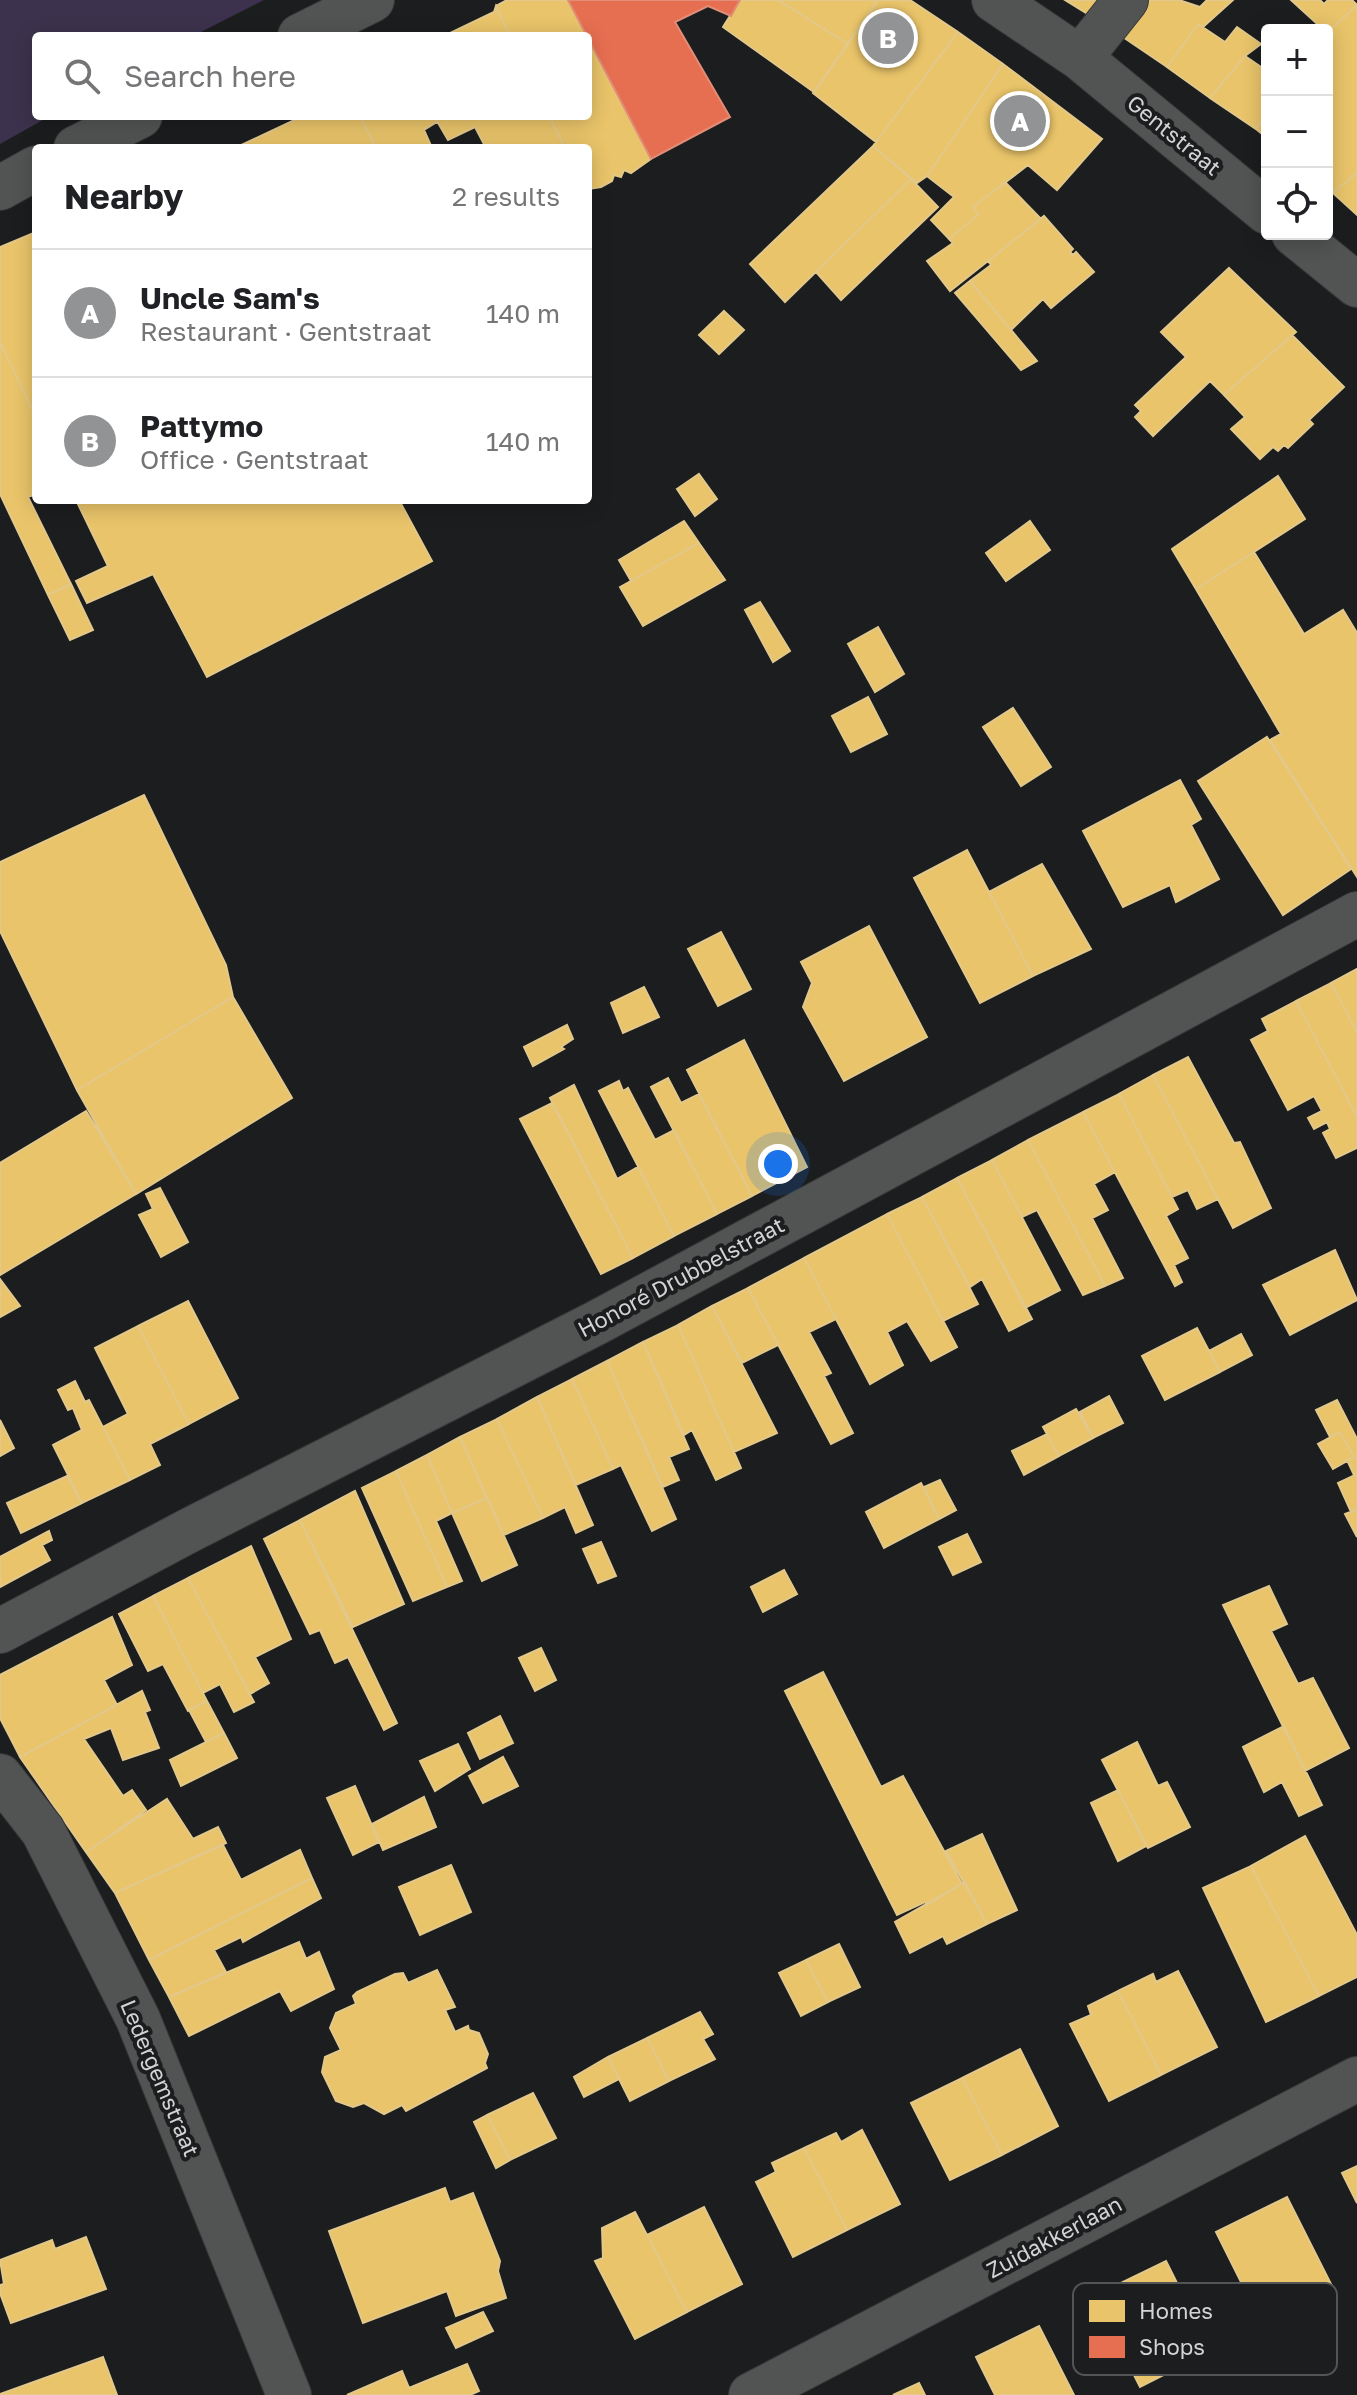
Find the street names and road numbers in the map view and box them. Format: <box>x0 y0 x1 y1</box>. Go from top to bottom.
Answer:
street label: Gentstraat <box>1122 89 1227 181</box>
street label: Honoré Drubbelstraat <box>573 1211 789 1342</box>
street label: Ledergemstraat <box>115 1995 206 2160</box>
street label: Zuidakkerlaan <box>982 2190 1126 2283</box>

